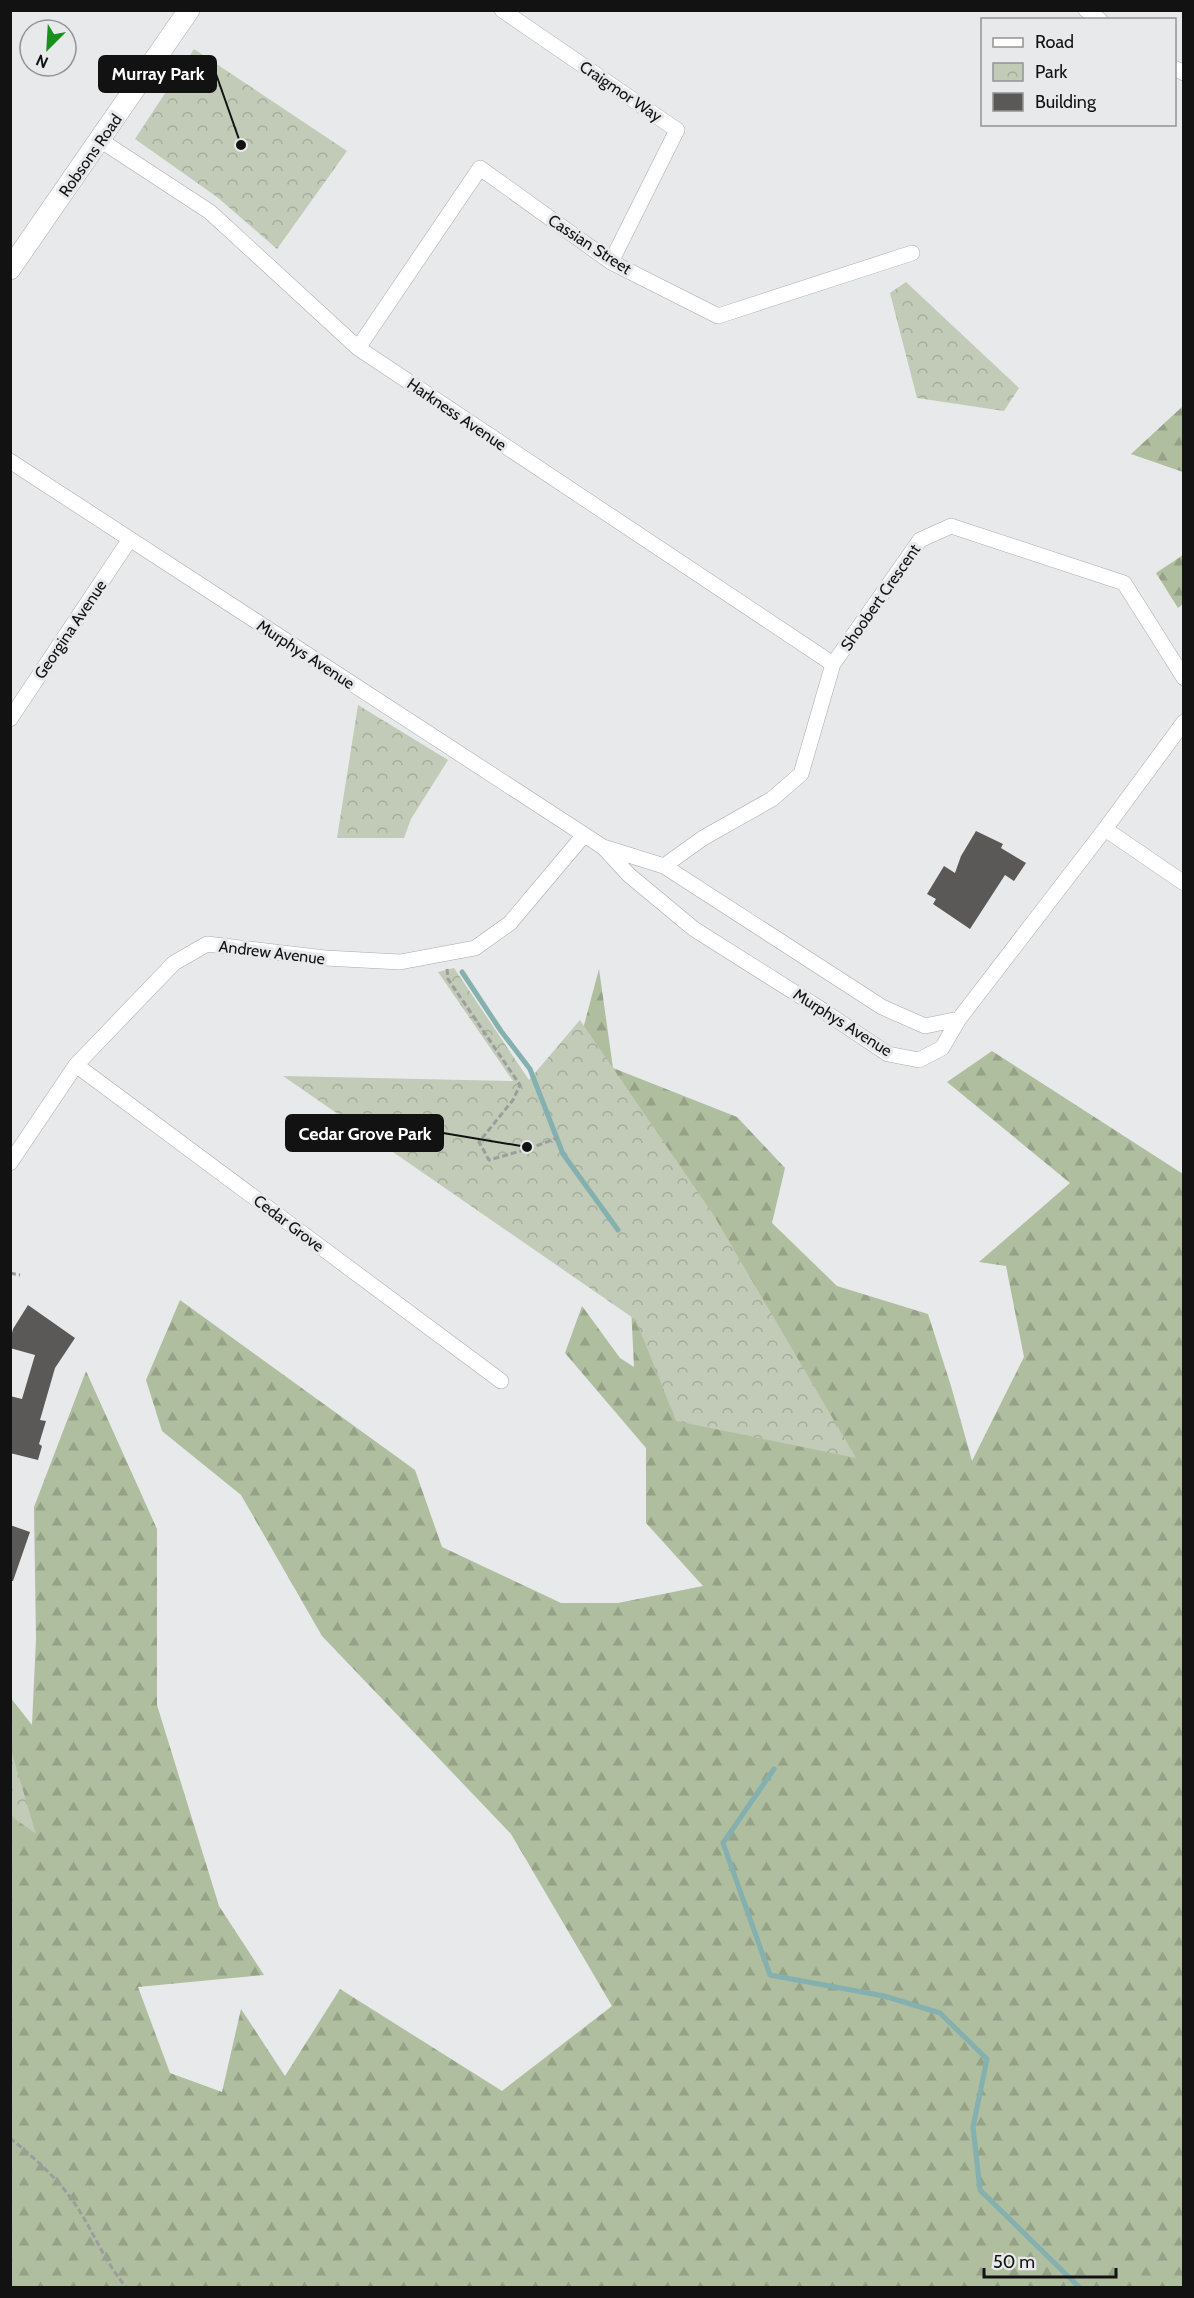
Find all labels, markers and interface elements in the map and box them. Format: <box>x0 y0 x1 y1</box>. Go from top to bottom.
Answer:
north arrow <box>18 18 78 78</box>
legend <box>981 18 1176 126</box>
text: Road <box>1035 31 1074 53</box>
text: N <box>33 50 51 72</box>
callout: Murray Park <box>99 56 216 92</box>
street label: Craigmor Way <box>576 57 665 126</box>
text: Park <box>1035 61 1068 83</box>
text: Murray Park <box>112 63 205 85</box>
text: Building <box>1035 91 1097 113</box>
street label: Robsons Road <box>55 110 126 200</box>
street label: Cassian Street <box>544 210 635 279</box>
street label: Harkness Avenue <box>403 374 510 455</box>
street label: Shoobert Crescent <box>837 540 925 654</box>
street label: Georgina Avenue <box>30 576 111 682</box>
street label: Murphys Avenue <box>253 616 358 693</box>
street label: Andrew Avenue <box>218 937 326 968</box>
street label: Murphys Avenue <box>790 985 896 1060</box>
callout: Cedar Grove Park <box>286 1115 443 1151</box>
text: Cedar Grove Park <box>298 1123 432 1145</box>
street label: Cedar Grove <box>250 1191 328 1256</box>
scale bar <box>984 2241 1116 2279</box>
text: 50 m <box>993 2251 1035 2273</box>

